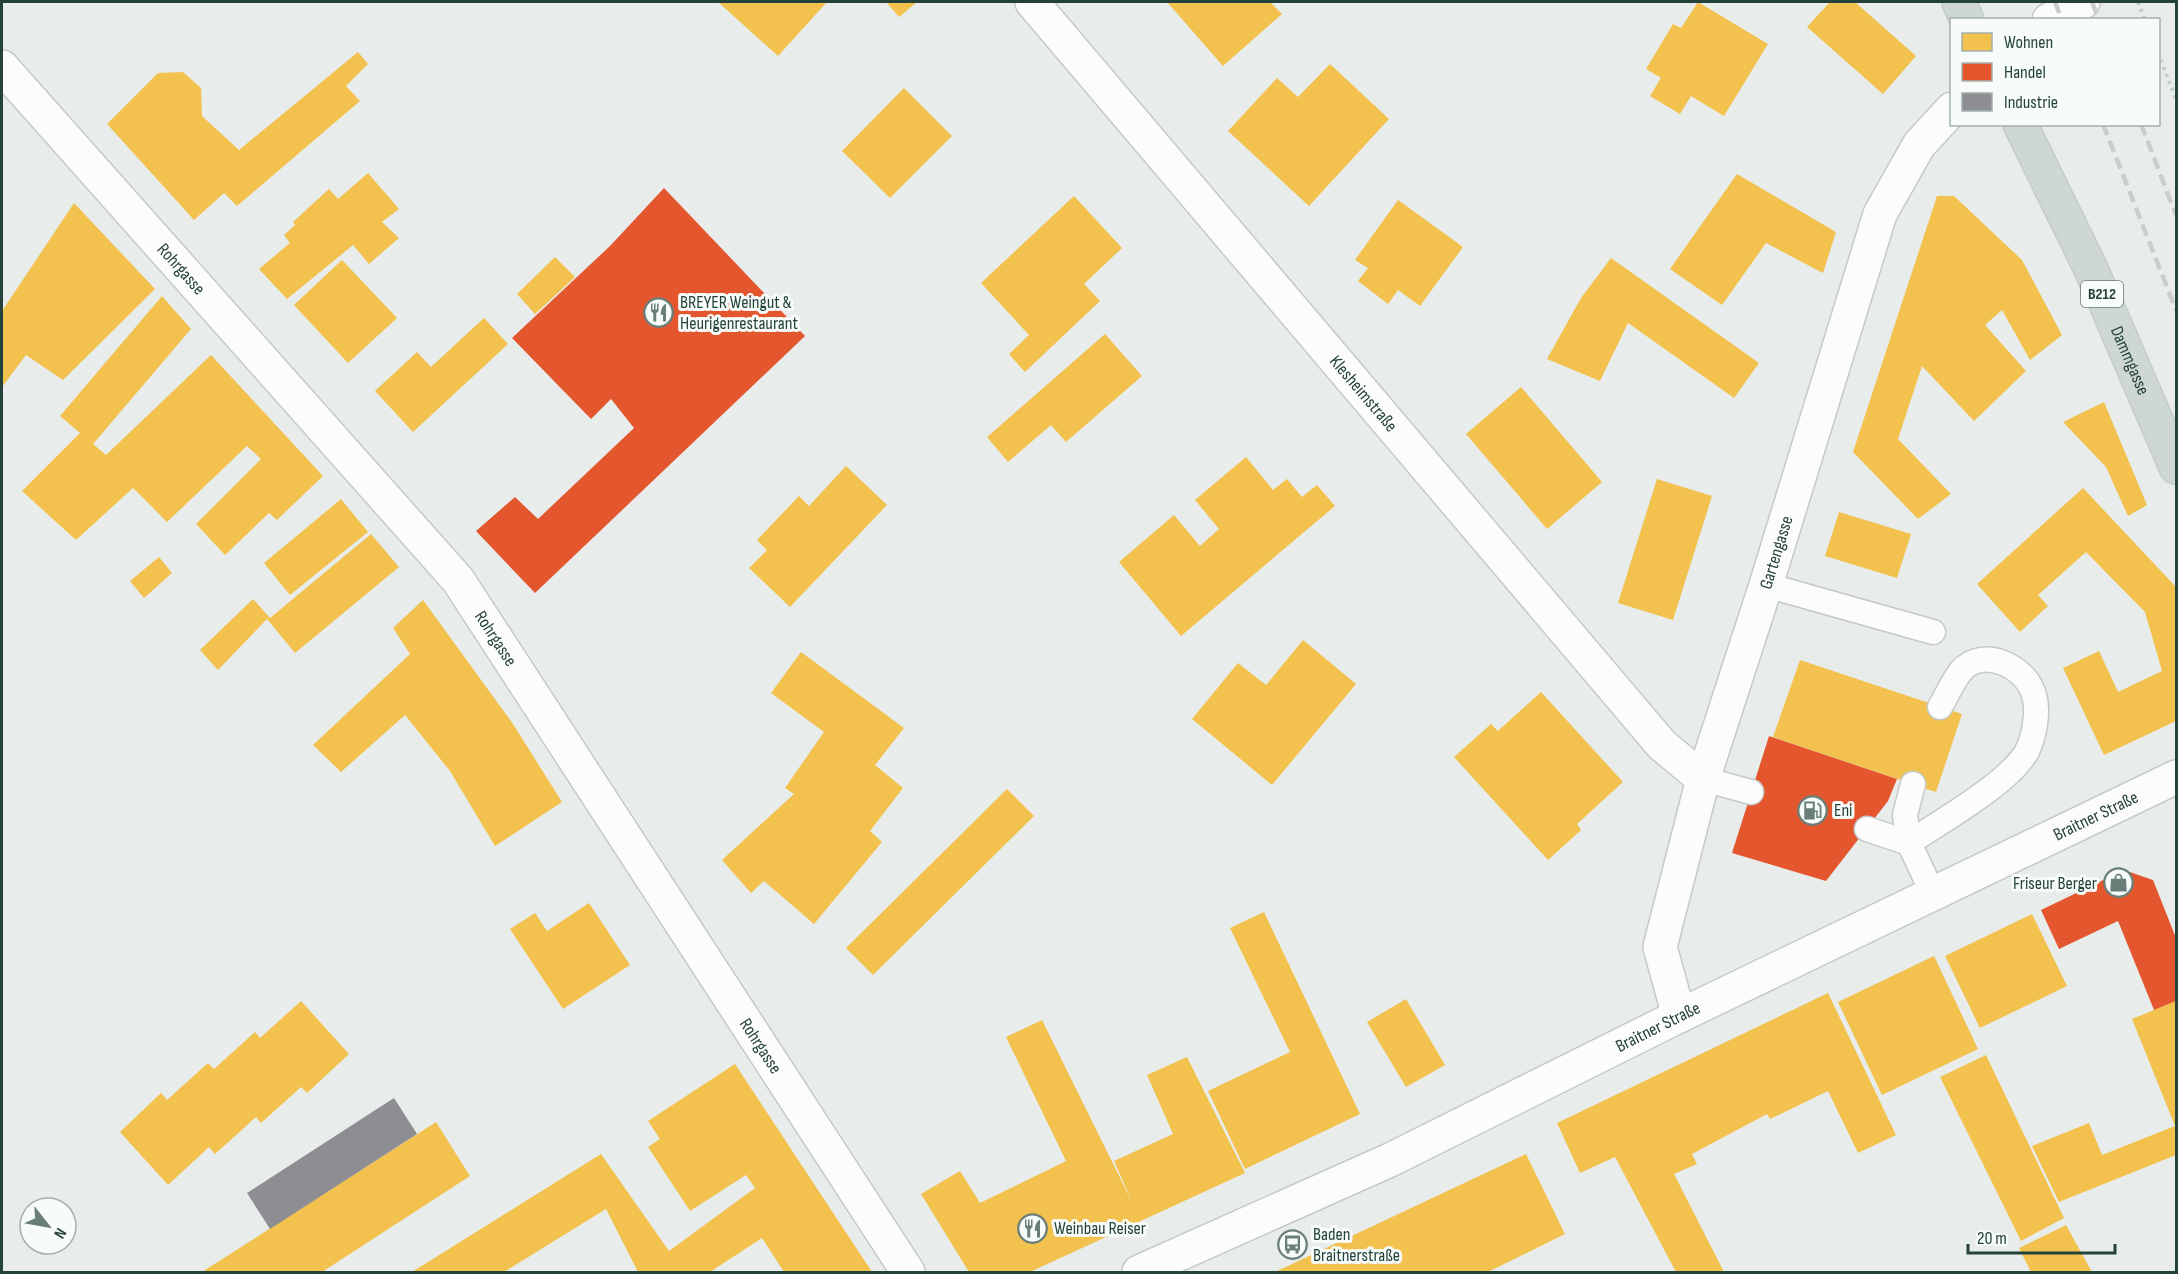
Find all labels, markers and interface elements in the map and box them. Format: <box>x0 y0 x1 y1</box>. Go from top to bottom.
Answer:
legend <box>1950 18 2160 126</box>
text: Wohnen <box>2004 32 2053 53</box>
text: Handel <box>2004 62 2046 83</box>
text: Industrie <box>2004 92 2058 113</box>
street label: Rohrgasse <box>153 239 210 299</box>
road number: B212 <box>2081 281 2123 307</box>
place label: BREYER Weingut & Heurigenrestaurant <box>680 292 799 334</box>
restaurant icon: BREYER Weingut & Heurigenrestaurant <box>643 296 675 328</box>
street label: Dammgasse <box>2106 323 2154 398</box>
street label: Klesheimstraße <box>1325 351 1402 436</box>
street label: Gartengasse <box>1755 513 1797 592</box>
street label: Rohrgasse <box>470 607 522 670</box>
street label: Braitner Straße <box>2050 786 2141 845</box>
fuel station icon: Eni <box>1797 794 1829 826</box>
place label: Eni <box>1834 800 1852 821</box>
shop icon: Friseur Berger <box>2102 867 2134 899</box>
place label: Friseur Berger <box>2013 873 2097 894</box>
street label: Braitner Straße <box>1612 997 1703 1056</box>
street label: Rohrgasse <box>735 1014 787 1077</box>
north arrow <box>18 1196 78 1256</box>
restaurant icon: Weinbau Reiser <box>1017 1212 1049 1244</box>
scale bar <box>1968 1217 2115 1255</box>
place label: Weinbau Reiser <box>1054 1218 1146 1239</box>
text: N <box>49 1224 70 1242</box>
place label: Baden Braitnerstraße <box>1313 1224 1400 1266</box>
bus stop icon: Baden Braitnerstraße <box>1276 1228 1308 1260</box>
text: 20 m <box>1977 1228 2007 1249</box>

